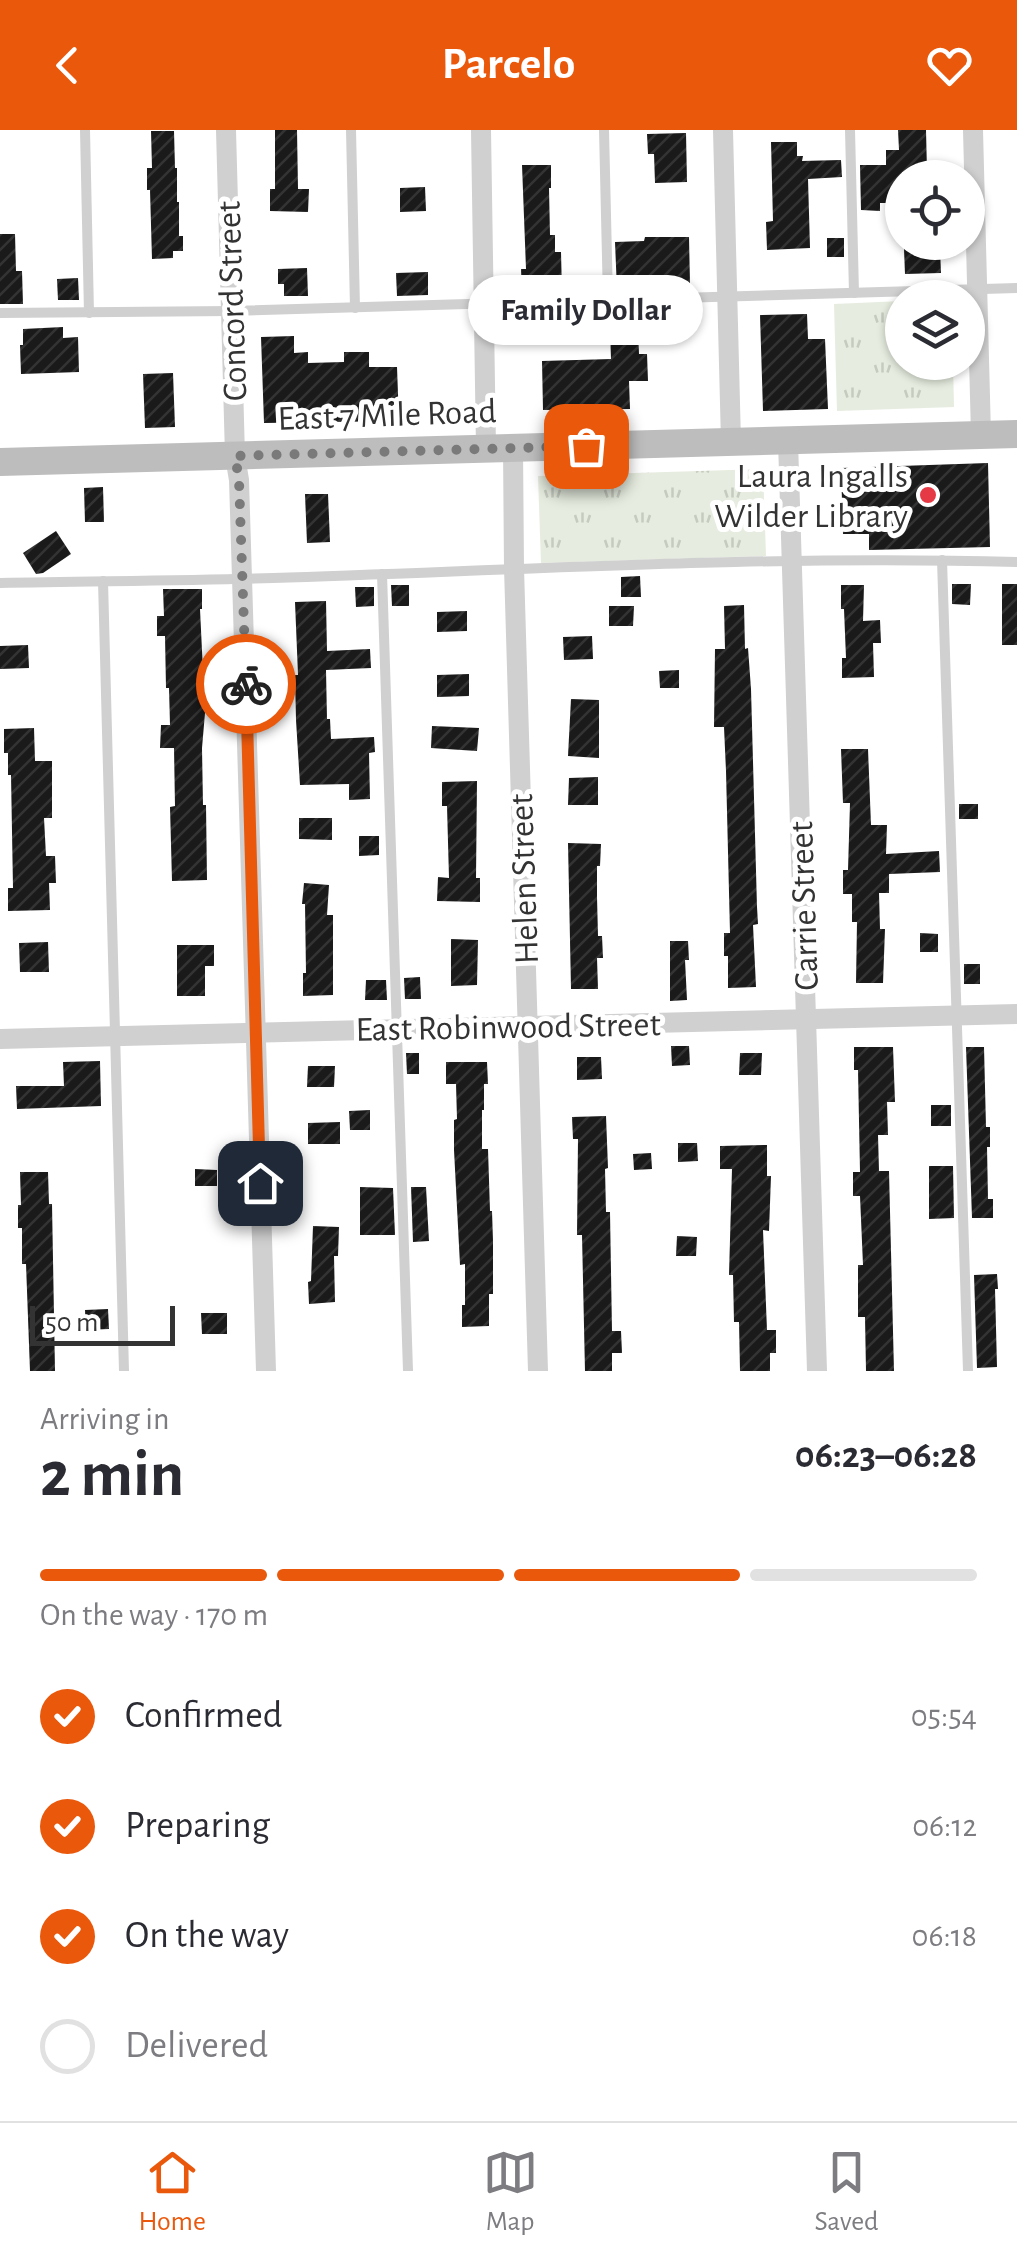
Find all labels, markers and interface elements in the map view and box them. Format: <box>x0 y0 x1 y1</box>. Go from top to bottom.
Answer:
icon: back <box>40 38 95 93</box>
icon: heart <box>922 38 977 93</box>
text: Parcelo <box>442 42 575 87</box>
map controls <box>885 160 985 380</box>
button: locate <box>885 160 985 260</box>
street label: Concord Street <box>212 200 253 402</box>
callout: Family Dollar <box>468 276 704 346</box>
button: layers <box>885 280 985 380</box>
text: Family Dollar <box>500 294 671 326</box>
street label: East 7 Mile Road <box>277 394 497 437</box>
pin <box>544 404 629 489</box>
icon: bag <box>559 419 614 474</box>
place label: Laura Ingalls Wilder Library <box>714 459 908 534</box>
marker: Laura Ingalls Wilder Library <box>917 484 939 506</box>
courier <box>196 634 296 734</box>
icon: bike <box>219 657 274 712</box>
street label: Helen Street <box>504 793 545 965</box>
street label: Carrie Street <box>784 821 825 991</box>
street label: East Robinwood Street <box>355 1007 661 1048</box>
pin <box>218 1141 303 1226</box>
icon: home <box>233 1156 288 1211</box>
scale bar <box>30 1301 175 1346</box>
text: 50 m <box>45 1309 99 1337</box>
text: Arriving in <box>40 1403 169 1435</box>
text: 06:23–06:28 <box>795 1437 977 1475</box>
text: 2 min <box>40 1443 184 1508</box>
text: On the way · 170 m <box>40 1599 268 1631</box>
icon: check <box>40 1689 95 1744</box>
text: Confirmed <box>125 1697 282 1735</box>
text: 05:54 <box>911 1700 977 1732</box>
icon: check <box>40 1799 95 1854</box>
text: Preparing <box>125 1807 270 1845</box>
text: 06:12 <box>912 1810 977 1842</box>
icon: check <box>40 1909 95 1964</box>
text: On the way <box>125 1917 289 1955</box>
text: 06:18 <box>912 1920 977 1952</box>
text: Delivered <box>125 2027 268 2065</box>
tab: Home <box>138 2145 206 2239</box>
tab: Map <box>483 2145 538 2239</box>
tab: Saved <box>814 2145 879 2239</box>

